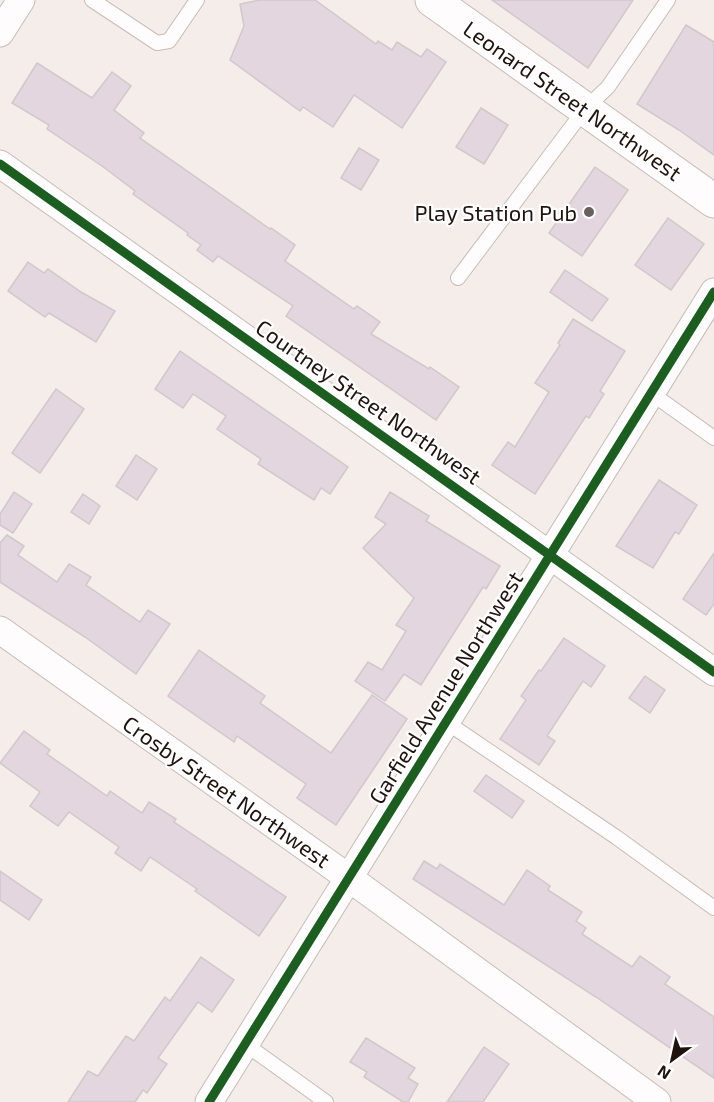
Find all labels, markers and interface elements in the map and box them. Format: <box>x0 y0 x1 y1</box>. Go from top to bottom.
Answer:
street label: Leonard Street Northwest <box>459 15 687 185</box>
place label: Play Station Pub <box>415 199 577 225</box>
marker: Play Station Pub <box>582 205 596 219</box>
street label: Courtney Street Northwest <box>251 313 487 489</box>
street label: Garfield Avenue Northwest <box>363 566 527 808</box>
street label: Crosby Street Northwest <box>118 710 336 872</box>
north arrow <box>642 1030 702 1090</box>
text: N <box>654 1062 674 1084</box>

